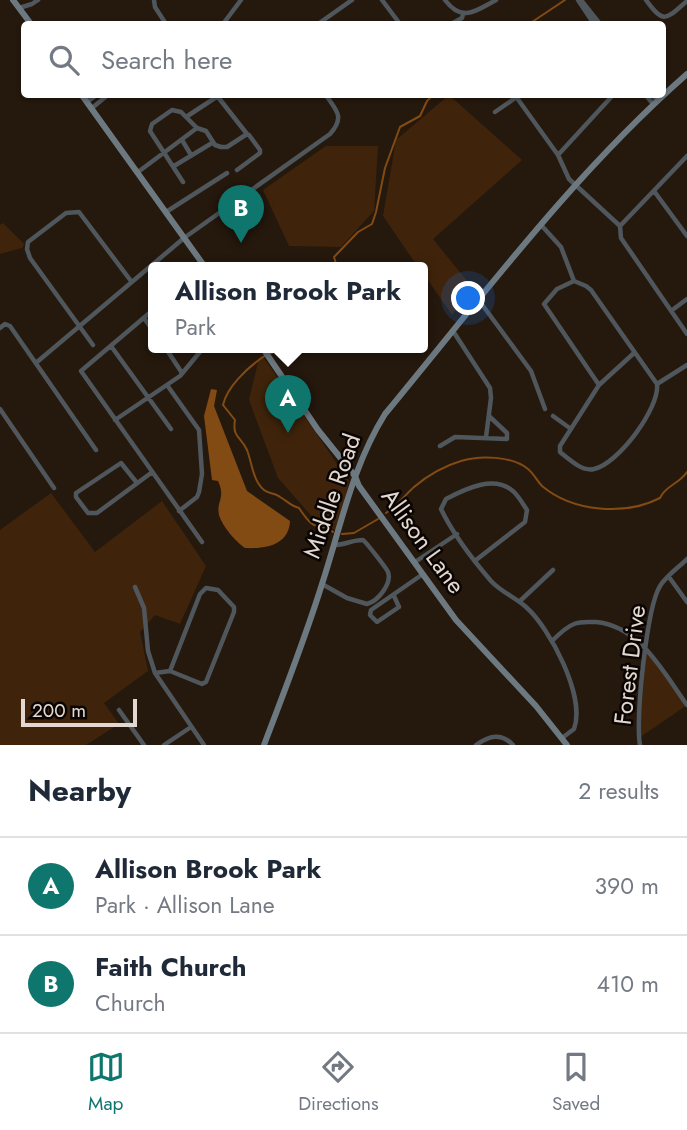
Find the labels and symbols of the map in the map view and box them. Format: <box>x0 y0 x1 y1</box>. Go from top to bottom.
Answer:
pin: B <box>218 185 264 243</box>
your location <box>451 281 485 315</box>
pin: A <box>265 375 311 433</box>
street label: Middle Road <box>294 429 369 563</box>
street label: Allison Lane <box>373 481 474 601</box>
street label: Forest Drive <box>605 603 654 727</box>
scale bar <box>21 696 136 728</box>

